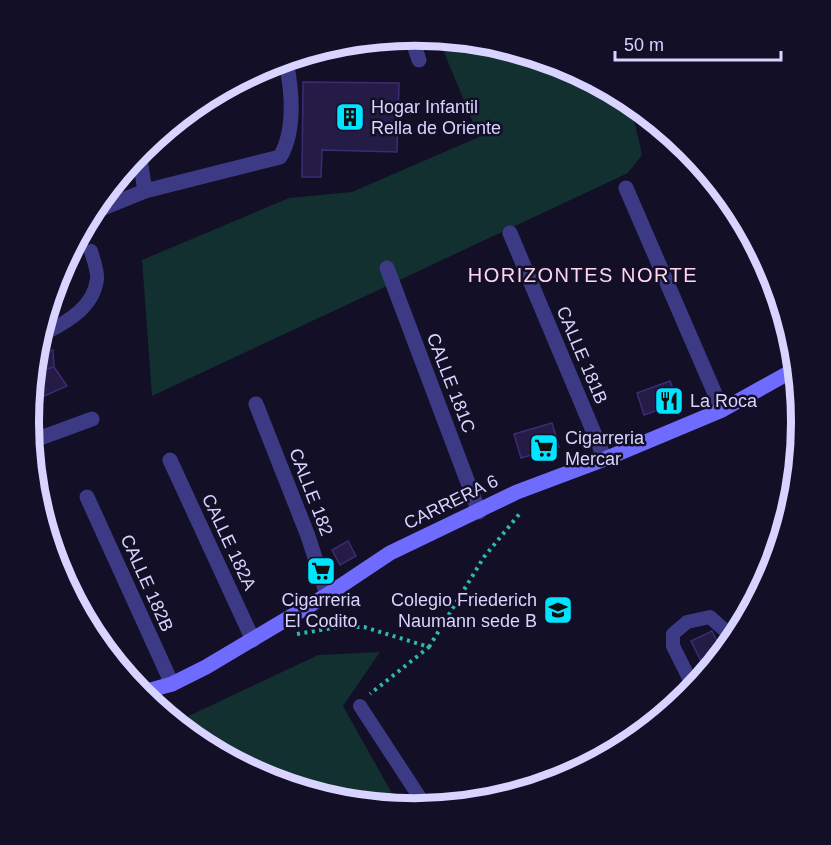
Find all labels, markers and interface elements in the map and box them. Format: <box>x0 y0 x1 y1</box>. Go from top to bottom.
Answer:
scale bar <box>615 24 782 62</box>
text: 50 m <box>624 35 664 55</box>
place label: Hogar Infantil Rella de Oriente <box>371 97 501 138</box>
building icon: Hogar Infantil Rella de Oriente <box>334 101 366 133</box>
district label: HORIZONTES NORTE <box>468 264 698 286</box>
street label: CALLE 181B <box>552 303 612 407</box>
street label: CALLE 181C <box>423 330 479 436</box>
restaurant icon: La Roca <box>653 385 685 417</box>
place label: La Roca <box>690 391 758 411</box>
place label: Cigarreria Mercar <box>565 428 645 469</box>
supermarket icon: Cigarreria Mercar <box>528 432 560 464</box>
street label: CALLE 182 <box>285 445 337 539</box>
street label: CARRERA 6 <box>401 471 501 533</box>
street label: CALLE 182A <box>198 491 260 593</box>
street label: CALLE 182B <box>117 531 177 635</box>
supermarket icon: Cigarreria El Codito <box>305 555 337 587</box>
place label: Cigarreria El Codito <box>281 590 361 631</box>
place label: Colegio Friederich Naumann sede B <box>391 590 537 631</box>
school or university icon: Colegio Friederich Naumann sede B <box>542 594 574 626</box>

